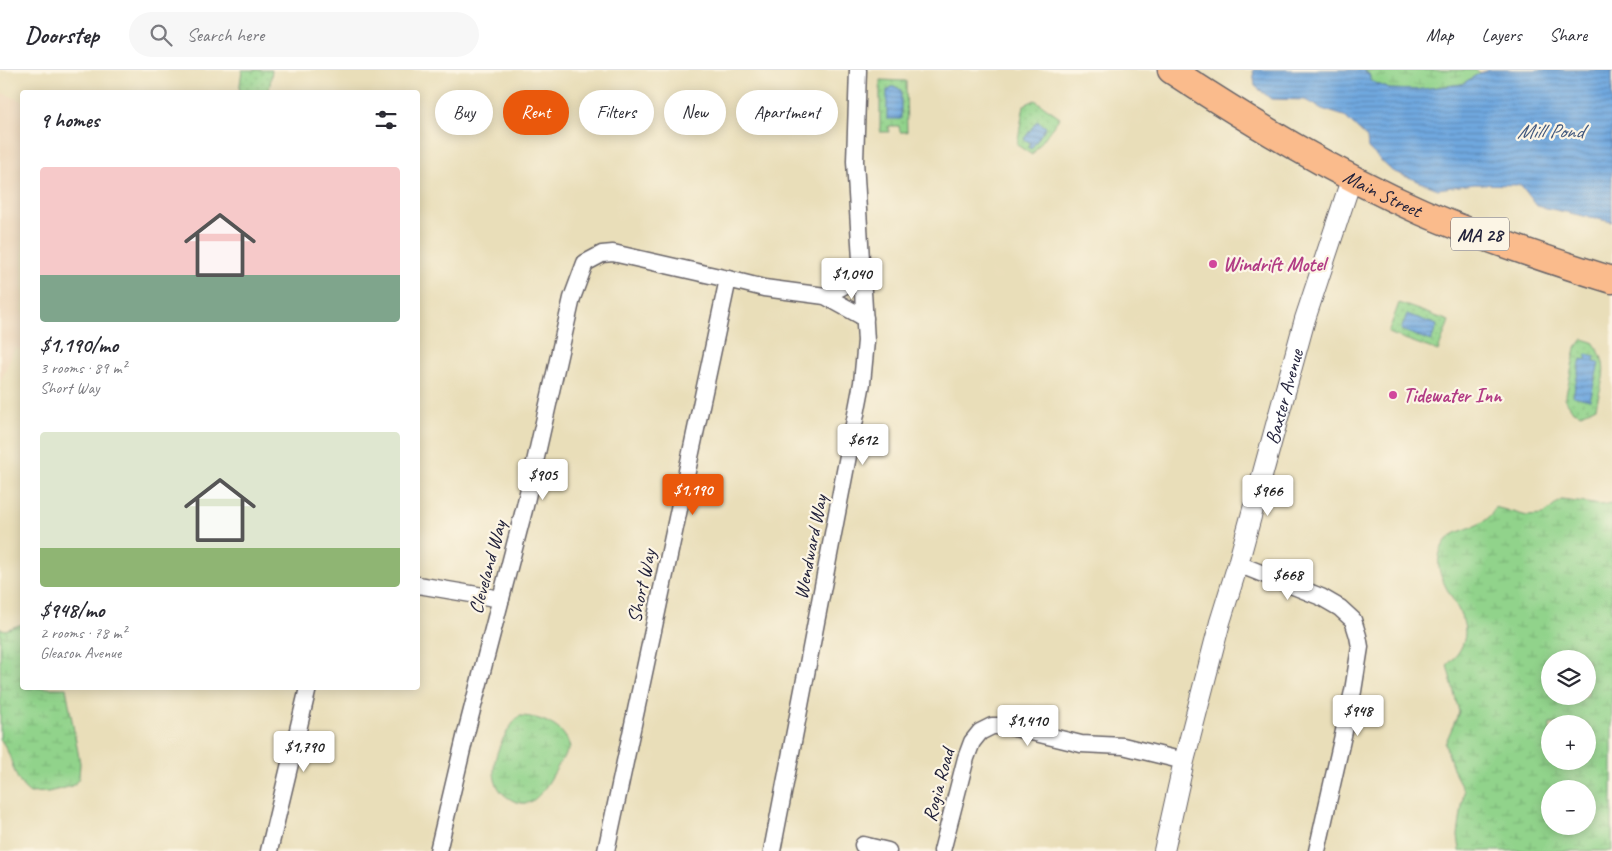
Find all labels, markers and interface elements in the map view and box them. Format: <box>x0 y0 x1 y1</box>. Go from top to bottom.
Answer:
search box <box>129 12 479 57</box>
text: Doorstep <box>25 20 99 50</box>
icon: search <box>147 21 175 49</box>
text: Search here <box>187 23 264 47</box>
text: Map <box>1426 24 1454 46</box>
text: Layers <box>1482 24 1521 46</box>
text: Share <box>1549 24 1587 46</box>
chip: Buy <box>435 90 493 135</box>
chip: Rent <box>503 90 569 135</box>
chip: Filters <box>579 90 654 135</box>
chip: New <box>664 90 726 135</box>
chip: Apartment <box>736 90 838 135</box>
icon: filters <box>372 106 400 134</box>
text: 9 homes <box>40 107 99 133</box>
water label: Mill Pond <box>1517 118 1590 144</box>
street label: Main Street <box>1339 164 1427 224</box>
icon: home <box>175 200 265 290</box>
road number: MA 28 <box>1451 217 1509 250</box>
place label: Windrift Motel <box>1223 252 1329 277</box>
pin: $1,040 <box>811 258 893 300</box>
marker: Windrift Motel <box>1207 258 1219 270</box>
text: $1,040 <box>832 264 872 284</box>
text: $1,190/mo <box>40 332 118 358</box>
street label: Baxter Avenue <box>1259 345 1310 447</box>
text: 3 rooms · 89 m² <box>40 358 126 378</box>
text: Short Way <box>40 378 100 398</box>
place label: Tidewater Inn <box>1403 383 1503 408</box>
marker: Tidewater Inn <box>1387 389 1399 401</box>
pin: $612 <box>833 424 893 466</box>
text: $612 <box>848 430 878 450</box>
pin: $905 <box>513 458 573 501</box>
icon: home <box>175 465 265 555</box>
text: $905 <box>529 465 557 485</box>
pin: $1,190 <box>652 474 734 516</box>
pin: $966 <box>1238 474 1298 517</box>
text: $1,190 <box>674 480 712 500</box>
text: $966 <box>1253 481 1283 501</box>
street label: Wendward Way <box>788 491 833 601</box>
street label: Cleveland Way <box>463 516 513 617</box>
street label: Short Way <box>622 545 662 625</box>
pin: $668 <box>1258 558 1318 601</box>
text: $668 <box>1273 565 1303 585</box>
text: $948/mo <box>40 597 104 623</box>
text: 2 rooms · 78 m² <box>40 623 126 643</box>
text: Gleason Avenue <box>40 643 121 663</box>
map controls <box>1541 650 1596 835</box>
button: layers <box>1541 650 1596 705</box>
pin: $948 <box>1328 694 1388 737</box>
text: $948 <box>1344 701 1372 721</box>
pin: $1,410 <box>987 704 1069 747</box>
text: $1,410 <box>1008 711 1048 731</box>
button: + <box>1541 715 1596 770</box>
pin: $1,790 <box>263 730 345 773</box>
text: $1,790 <box>285 737 323 757</box>
street label: Rogia Road <box>917 743 961 824</box>
button: − <box>1541 780 1596 835</box>

